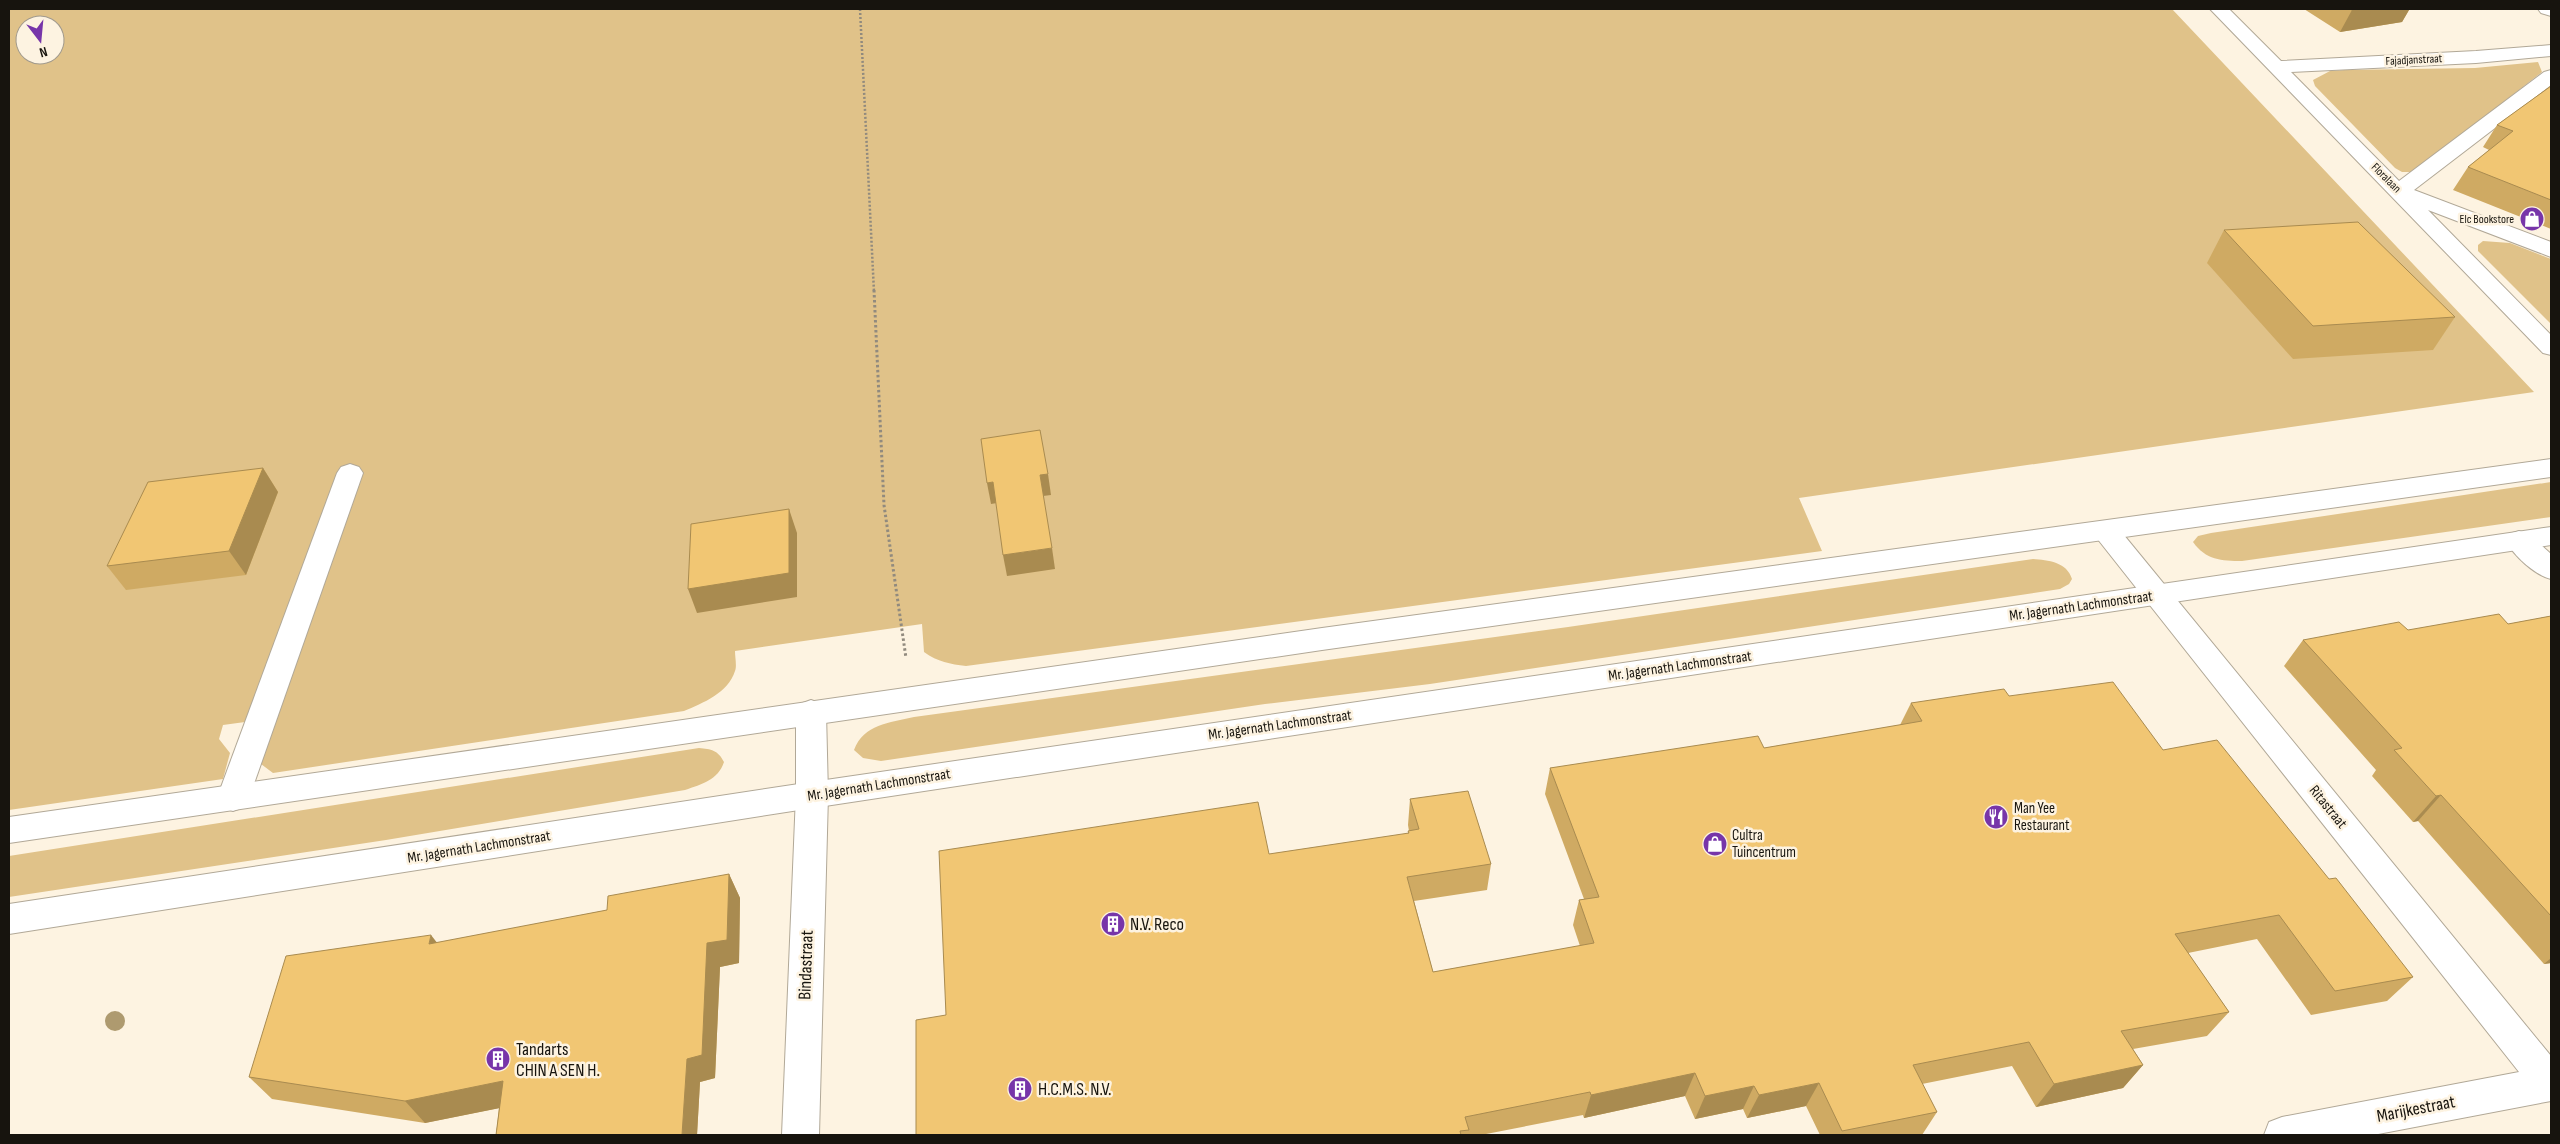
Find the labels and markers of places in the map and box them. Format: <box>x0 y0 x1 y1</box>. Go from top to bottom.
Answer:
shop icon: Elc Bookstore <box>2519 206 2545 232</box>
place label: Elc Bookstore <box>2459 212 2514 227</box>
place label: Man Yee Restaurant <box>2014 799 2070 835</box>
restaurant icon: Man Yee Restaurant <box>1983 804 2009 830</box>
place label: Cultra Tuincentrum <box>1732 826 1796 862</box>
shop icon: Cultra Tuincentrum <box>1702 831 1728 857</box>
building icon: N.V. Reco <box>1100 911 1126 937</box>
place label: N.V. Reco <box>1130 914 1184 935</box>
place label: Tandarts CHIN A SEN H. <box>516 1039 600 1081</box>
building icon: Tandarts CHIN A SEN H. <box>485 1046 511 1072</box>
building icon: H.C.M.S. N.V. <box>1007 1076 1033 1102</box>
place label: H.C.M.S. N.V. <box>1038 1079 1112 1100</box>

